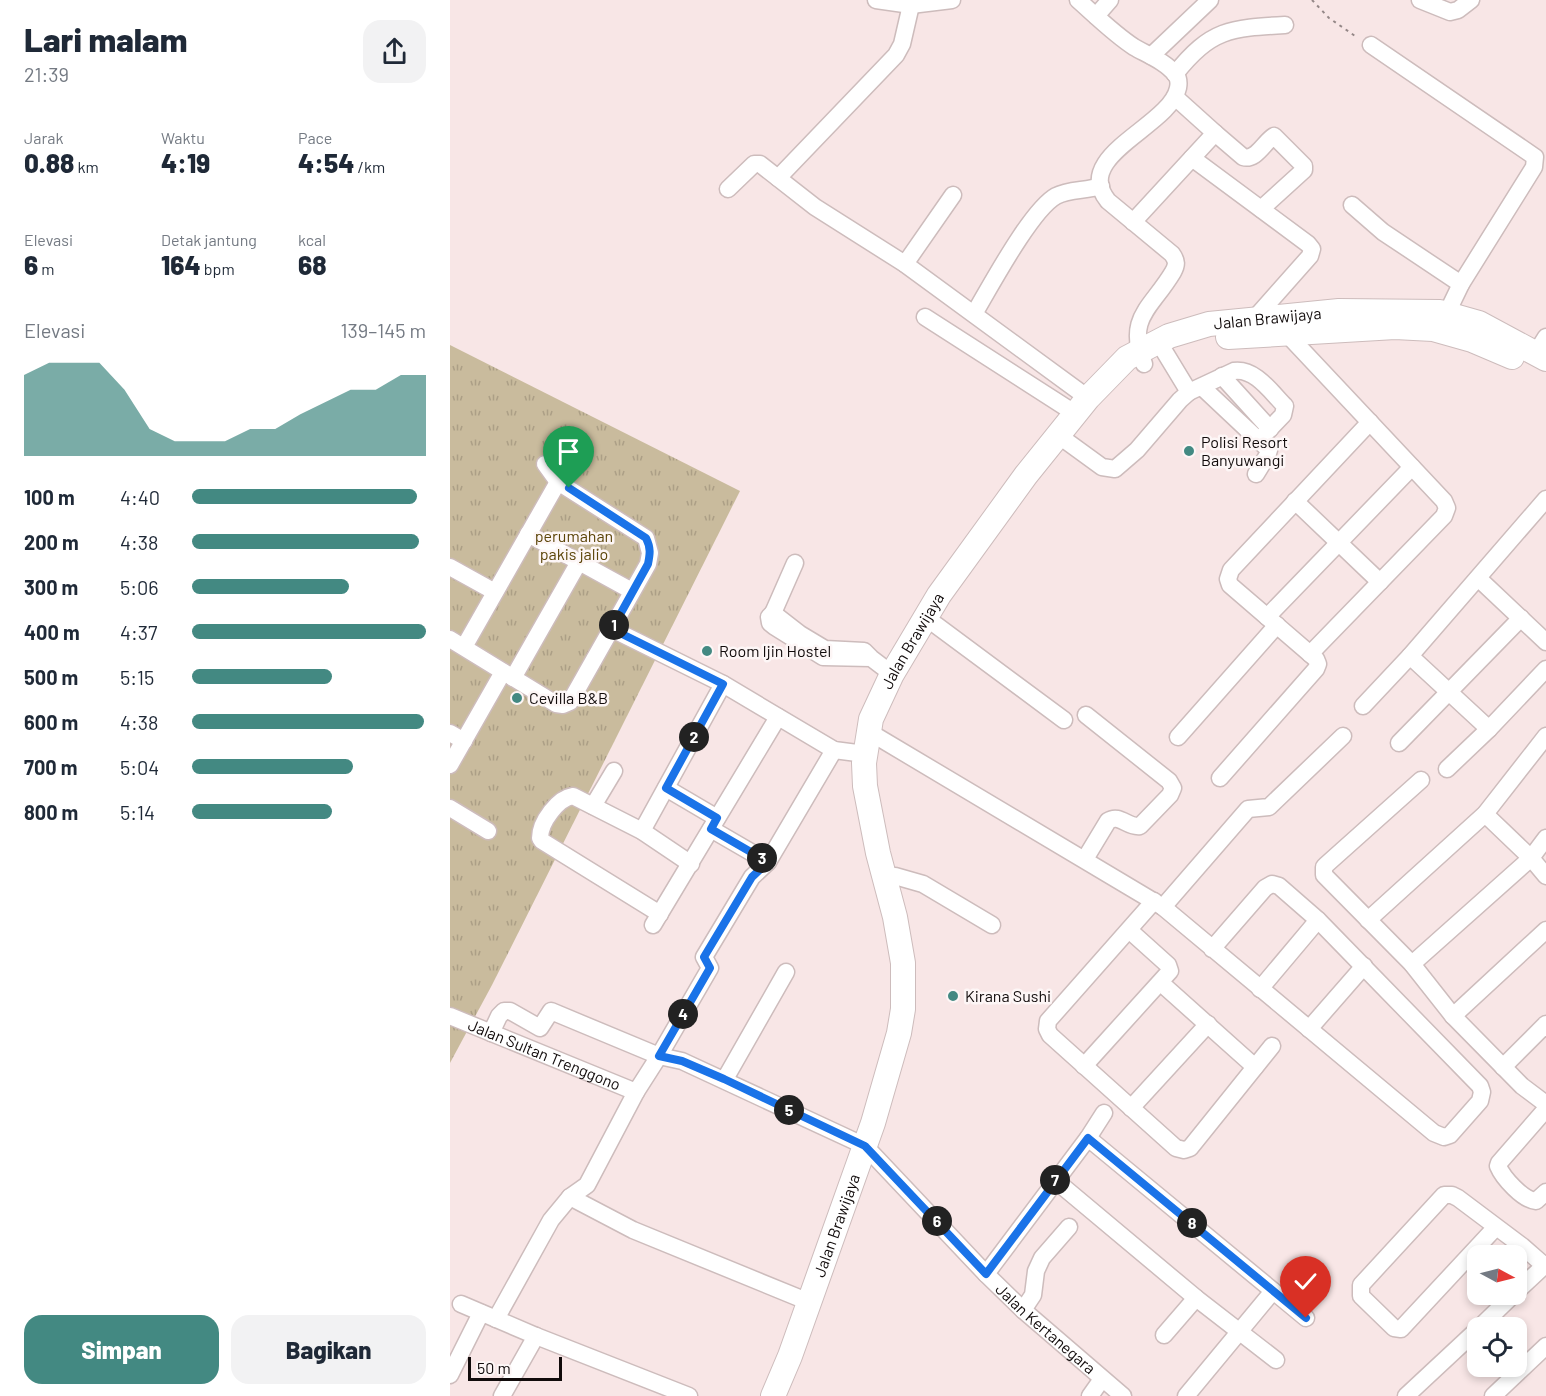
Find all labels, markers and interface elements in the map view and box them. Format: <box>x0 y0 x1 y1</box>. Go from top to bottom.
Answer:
text: Lari malam <box>24 19 187 59</box>
button: share <box>363 20 426 83</box>
text: 21:39 <box>24 62 69 86</box>
text: Jarak <box>24 128 63 147</box>
text: Waktu <box>161 128 205 147</box>
text: Pace <box>298 128 332 147</box>
text: 0.88 <box>24 147 74 178</box>
text: 4:19 <box>161 147 210 178</box>
text: 4:54 <box>298 147 354 178</box>
text: km <box>74 157 99 176</box>
text: /km <box>354 157 385 176</box>
text: Elevasi <box>24 230 73 249</box>
text: Detak jantung <box>161 230 257 249</box>
text: kcal <box>298 230 326 249</box>
text: 6 <box>24 249 38 280</box>
text: 164 <box>161 249 201 280</box>
text: 68 <box>298 249 326 280</box>
text: m <box>38 259 55 278</box>
text: bpm <box>201 259 235 278</box>
street label: Jalan Brawijaya <box>1213 303 1322 332</box>
text: Elevasi <box>24 318 85 342</box>
text: 139–145 m <box>340 318 426 342</box>
pin <box>543 426 594 488</box>
place label: Polisi Resort Banyuwangi <box>1201 432 1288 469</box>
icon: arrive <box>552 435 585 468</box>
marker: Polisi Resort Banyuwangi <box>1182 444 1196 458</box>
text: 100 m <box>24 485 75 509</box>
text: 4:40 <box>120 485 160 509</box>
park label: perumahan pakis jalio <box>535 526 613 563</box>
text: 200 m <box>24 530 79 554</box>
text: 4:38 <box>120 530 159 554</box>
text: 300 m <box>24 575 78 599</box>
text: 5:06 <box>120 575 159 599</box>
street label: Jalan Brawijaya <box>876 589 947 692</box>
pin: 1 <box>599 610 629 640</box>
text: 1 <box>611 615 617 634</box>
text: 400 m <box>24 620 80 644</box>
text: 4:37 <box>120 620 158 644</box>
place label: Room Ijin Hostel <box>719 641 831 660</box>
marker: Room Ijin Hostel <box>700 644 714 658</box>
text: 500 m <box>24 665 78 689</box>
text: 5:15 <box>120 665 154 689</box>
place label: Cevilla B&B <box>529 688 608 707</box>
marker: Cevilla B&B <box>510 691 524 705</box>
text: 600 m <box>24 710 78 734</box>
text: 4:38 <box>120 710 159 734</box>
pin: 2 <box>679 722 709 752</box>
text: 2 <box>690 727 698 746</box>
text: 700 m <box>24 755 77 779</box>
text: 5:04 <box>120 755 159 779</box>
text: 800 m <box>24 800 78 824</box>
text: 5:14 <box>120 800 155 824</box>
pin: 3 <box>747 843 777 873</box>
text: 3 <box>758 848 766 867</box>
place label: Kirana Sushi <box>965 986 1051 1005</box>
marker: Kirana Sushi <box>946 989 960 1003</box>
pin: 4 <box>668 999 698 1029</box>
text: 4 <box>678 1004 688 1023</box>
street label: Jalan Sultan Trenggono <box>466 1015 624 1094</box>
pin: 5 <box>774 1095 804 1125</box>
text: 5 <box>785 1100 793 1119</box>
pin: 7 <box>1040 1165 1070 1195</box>
text: 7 <box>1051 1170 1059 1189</box>
street label: Jalan Brawijaya <box>809 1171 863 1279</box>
pin: 6 <box>922 1206 952 1236</box>
pin: 8 <box>1177 1208 1207 1238</box>
text: 6 <box>933 1211 941 1230</box>
text: 8 <box>1188 1213 1196 1232</box>
north arrow <box>1467 1245 1527 1305</box>
map controls <box>1467 1245 1527 1377</box>
pin <box>1280 1256 1331 1318</box>
icon: check <box>1289 1265 1322 1298</box>
street label: Jalan Kertanegara <box>992 1279 1100 1377</box>
button: Simpan <box>24 1315 219 1384</box>
button: Bagikan <box>231 1315 426 1384</box>
button: locate <box>1467 1317 1527 1377</box>
scale bar <box>468 1354 562 1382</box>
text: 50 m <box>477 1358 511 1377</box>

